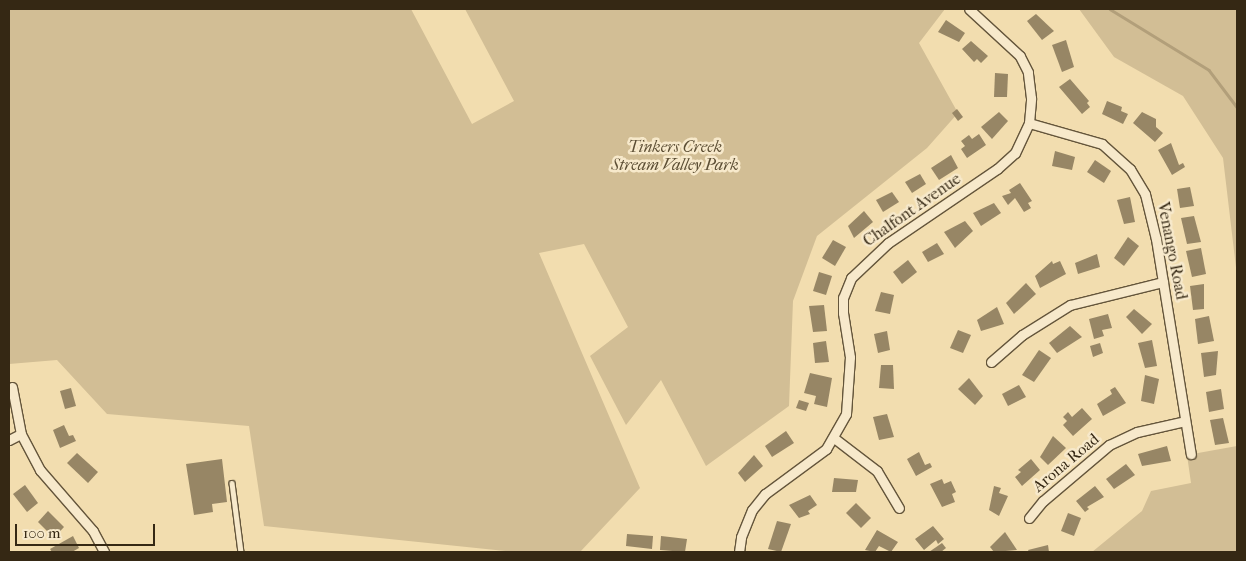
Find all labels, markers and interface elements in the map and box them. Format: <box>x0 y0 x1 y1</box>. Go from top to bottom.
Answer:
park label: Tinkers Creek Stream Valley Park <box>611 137 739 175</box>
street label: Chalfont Avenue <box>860 169 964 251</box>
street label: Venango Road <box>1153 201 1191 301</box>
street label: Arona Road <box>1029 430 1103 496</box>
scale bar <box>18 514 158 546</box>
text: 100 m <box>23 524 61 542</box>

